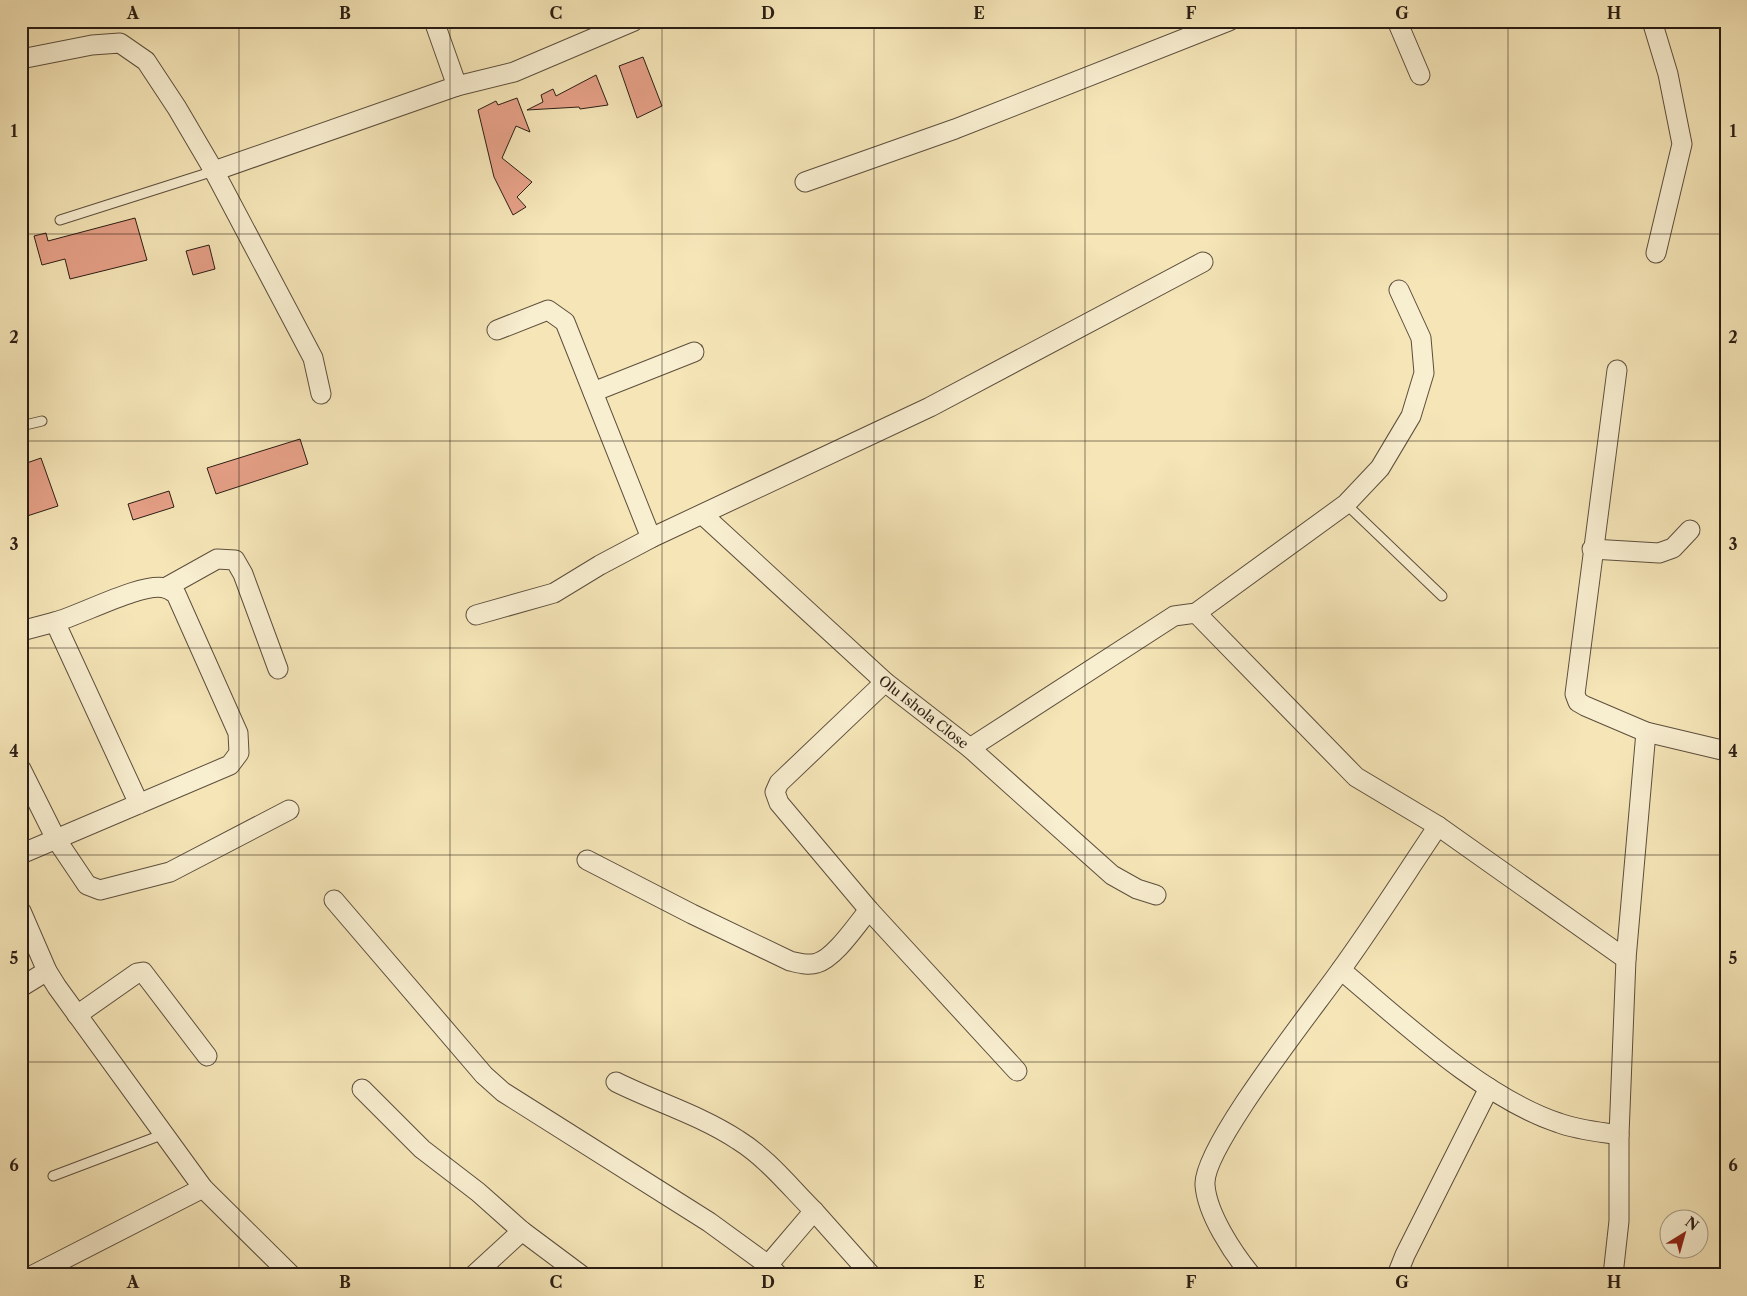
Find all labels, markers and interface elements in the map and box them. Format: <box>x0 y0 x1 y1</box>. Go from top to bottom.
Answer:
text: A <box>126 3 140 23</box>
text: B <box>339 3 351 23</box>
text: C <box>550 3 562 23</box>
text: D <box>761 3 775 23</box>
text: E <box>973 3 985 23</box>
text: F <box>1186 3 1197 23</box>
text: G <box>1395 3 1409 23</box>
text: H <box>1607 3 1621 23</box>
text: 1 <box>10 121 18 141</box>
text: 1 <box>1729 121 1737 141</box>
text: 2 <box>9 327 19 347</box>
text: 2 <box>1728 327 1738 347</box>
text: 3 <box>9 534 19 554</box>
text: 3 <box>1728 534 1738 554</box>
street label: Olu Ishola Close <box>875 671 973 753</box>
text: 4 <box>9 741 19 761</box>
text: 4 <box>1728 741 1738 761</box>
text: 5 <box>10 948 19 968</box>
text: 5 <box>1729 948 1738 968</box>
text: 6 <box>9 1155 19 1175</box>
text: 6 <box>1728 1155 1738 1175</box>
north arrow <box>1660 1208 1710 1258</box>
text: N <box>1682 1213 1702 1234</box>
text: A <box>126 1272 140 1292</box>
text: B <box>339 1272 351 1292</box>
text: C <box>550 1272 562 1292</box>
text: D <box>761 1272 775 1292</box>
text: E <box>973 1272 985 1292</box>
text: F <box>1186 1272 1197 1292</box>
text: G <box>1395 1272 1409 1292</box>
text: H <box>1607 1272 1621 1292</box>

